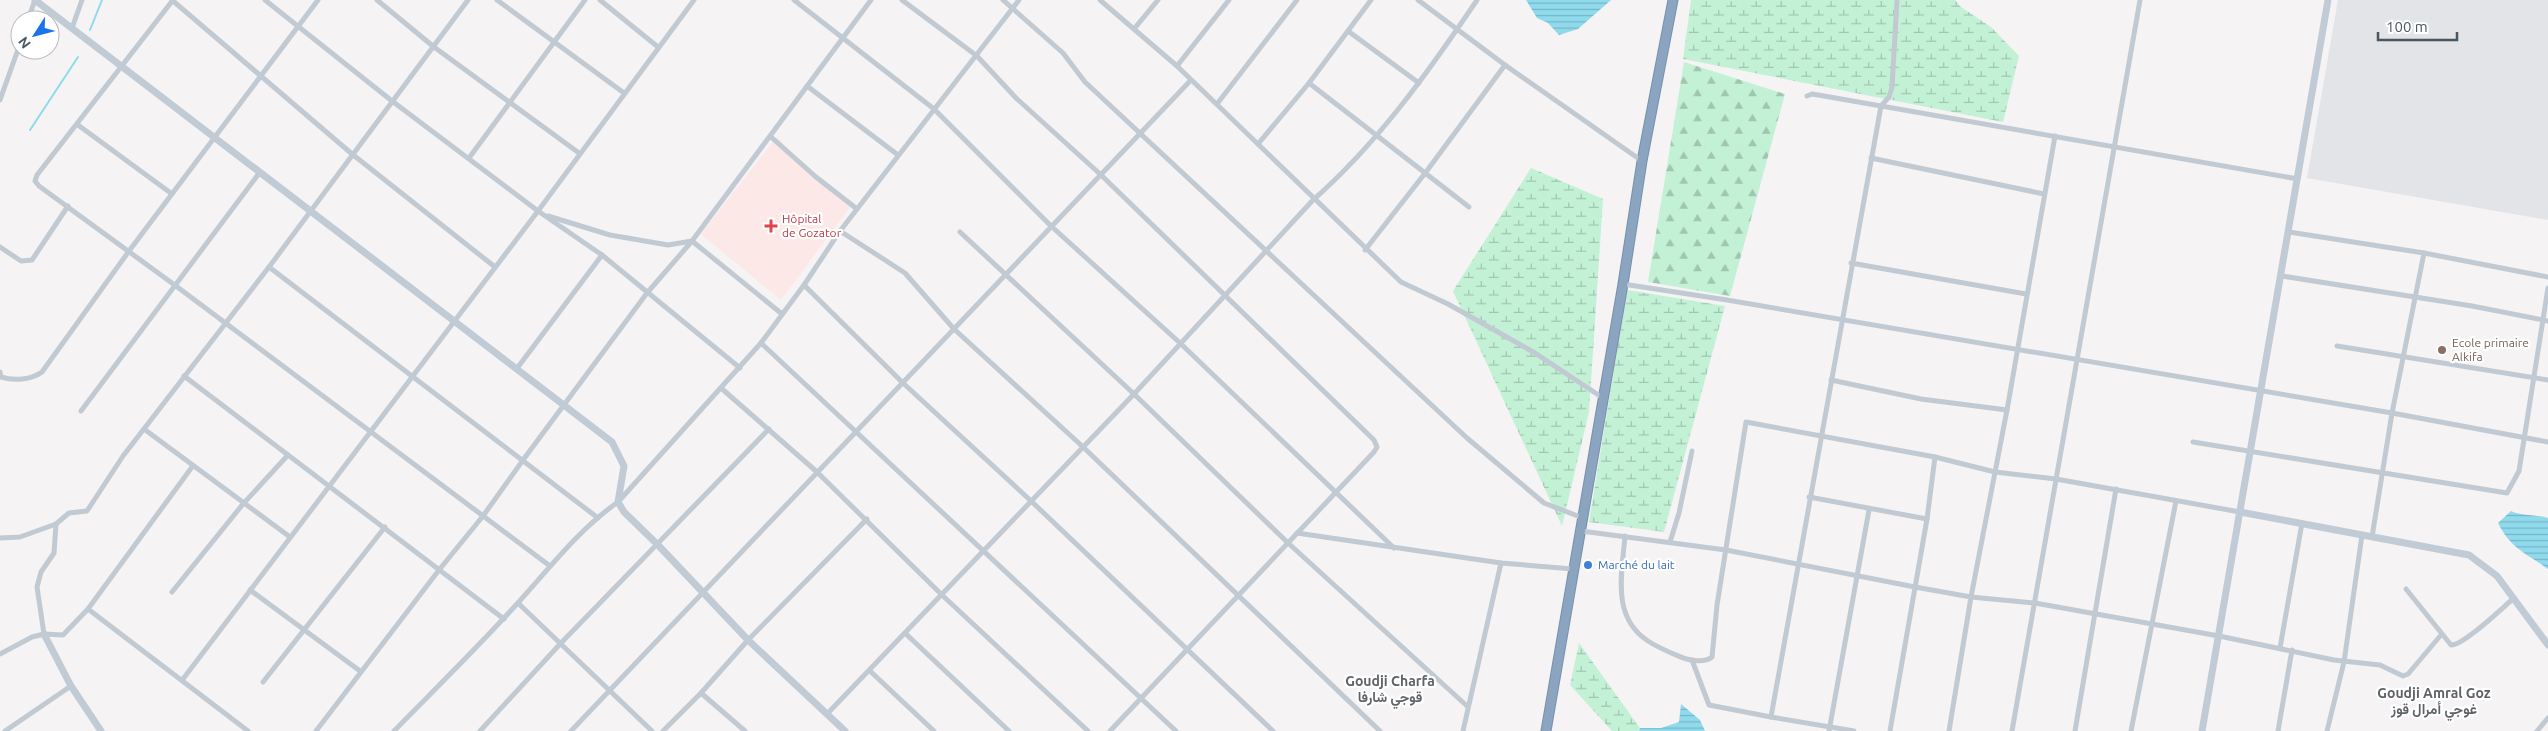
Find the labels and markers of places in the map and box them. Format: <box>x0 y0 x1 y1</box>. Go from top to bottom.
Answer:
place label: Hôpital de Gozator <box>782 212 842 239</box>
marker: Hôpital de Gozator <box>764 219 778 233</box>
place label: Ecole primaire Alkifa <box>2452 336 2529 363</box>
marker: Ecole primaire Alkifa <box>2436 344 2448 356</box>
place label: Marché du lait <box>1598 558 1675 571</box>
marker: Marché du lait <box>1582 559 1594 571</box>

